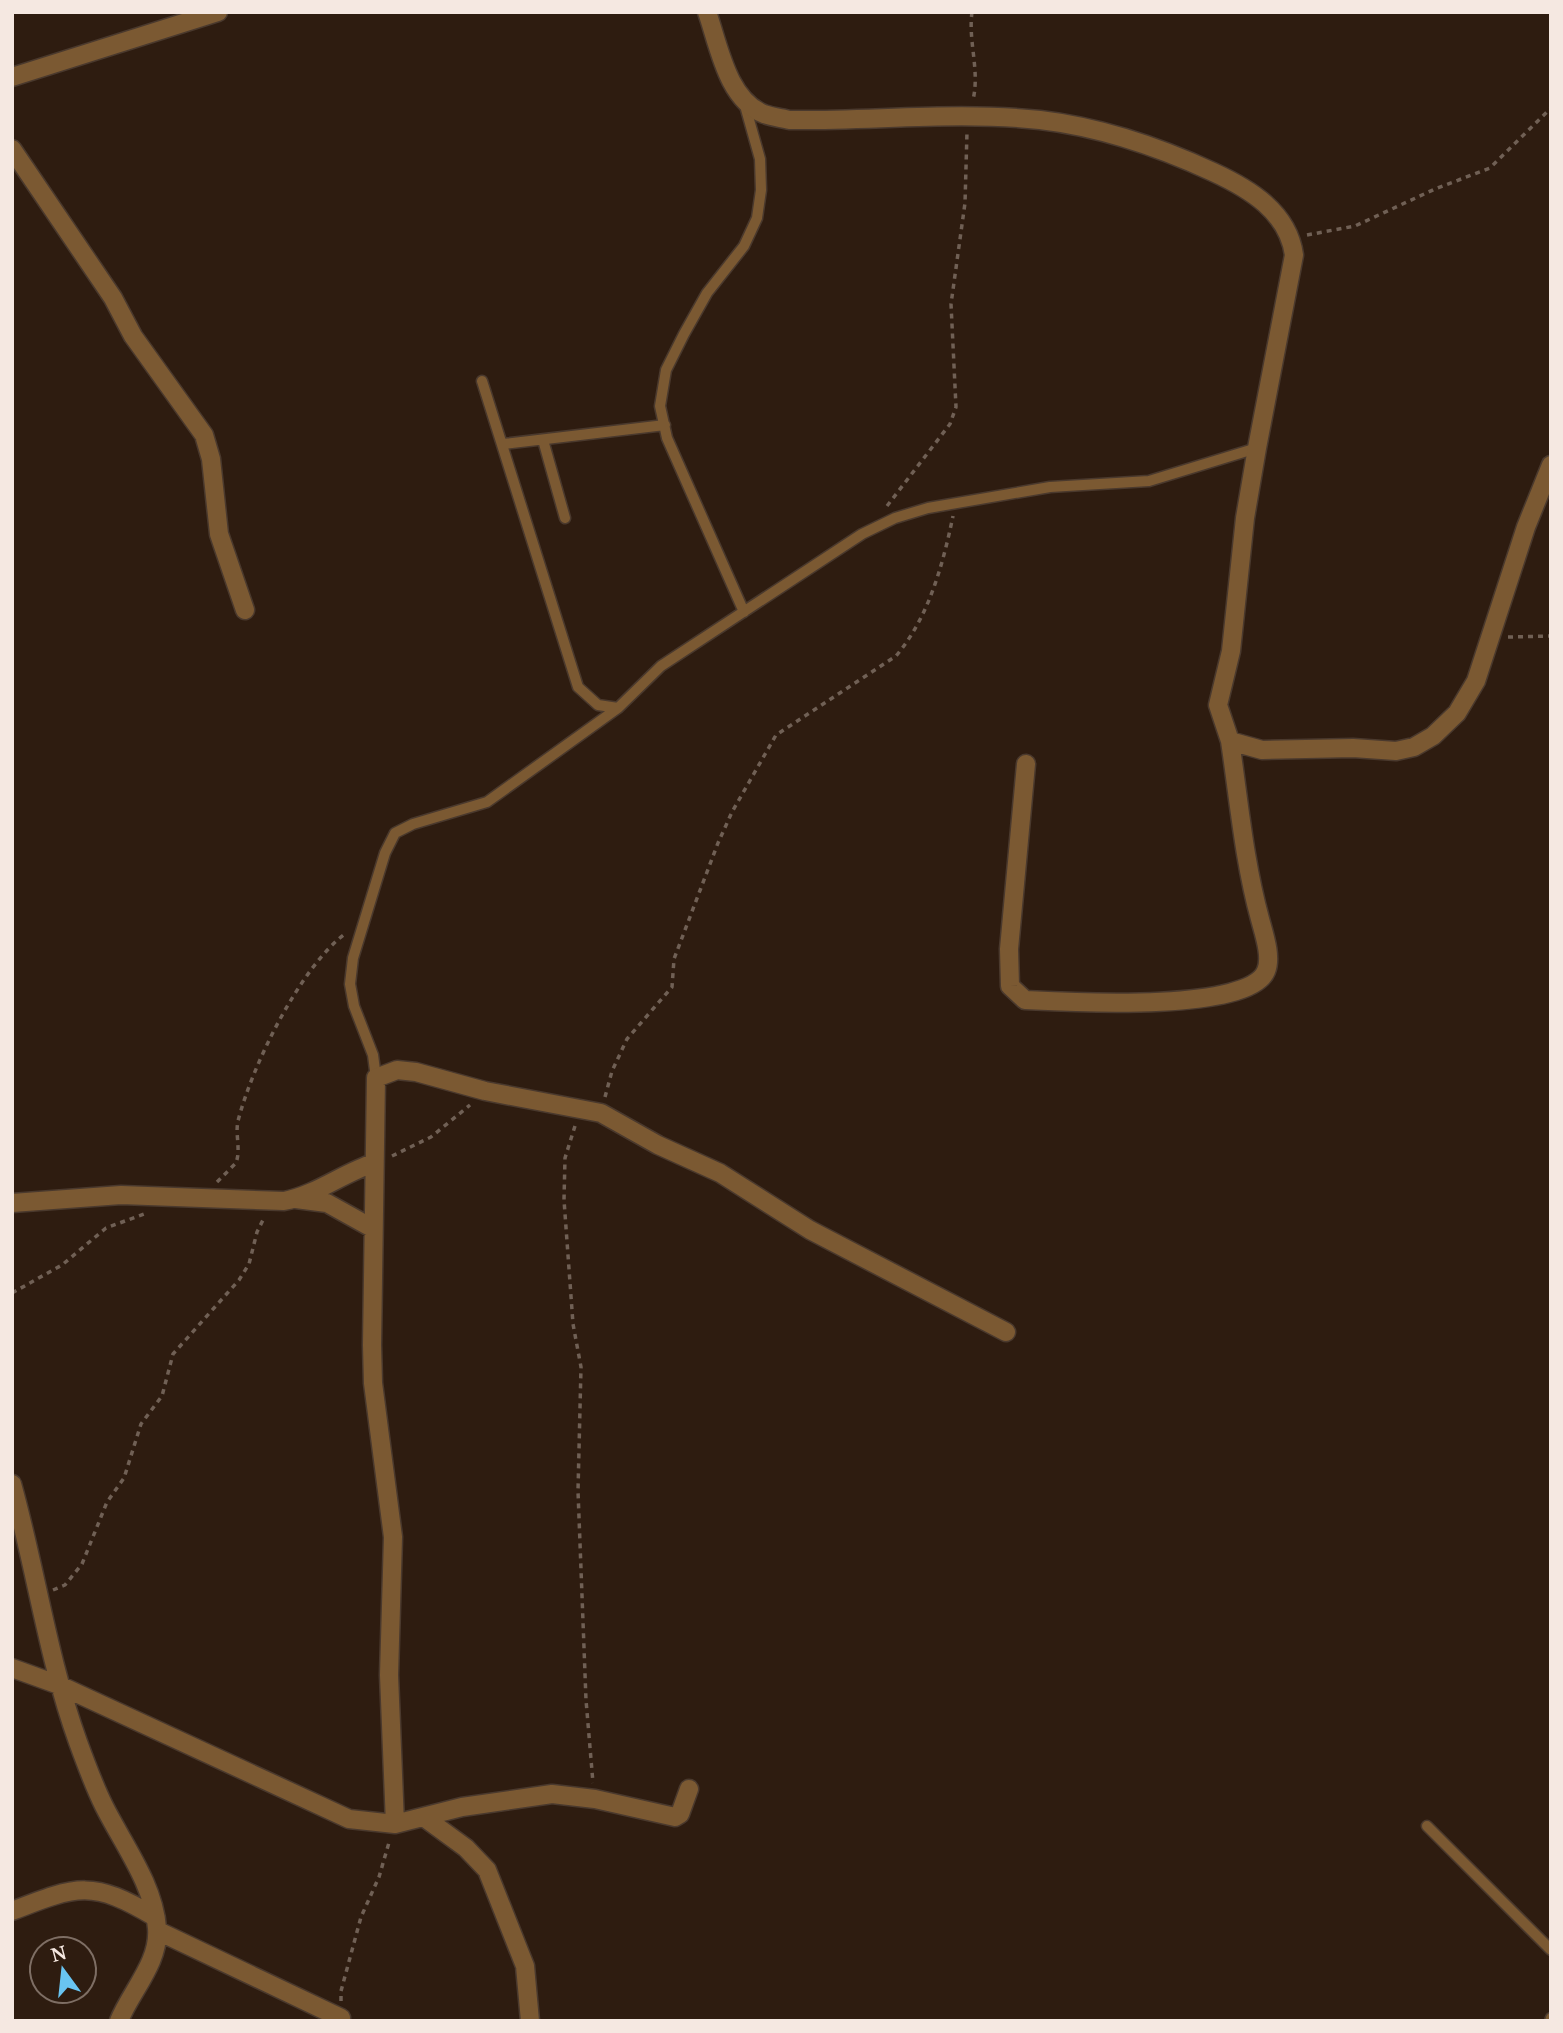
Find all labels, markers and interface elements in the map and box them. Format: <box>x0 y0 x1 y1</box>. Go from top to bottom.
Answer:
north arrow <box>28 1935 98 2005</box>
text: N <box>48 1939 69 1968</box>

